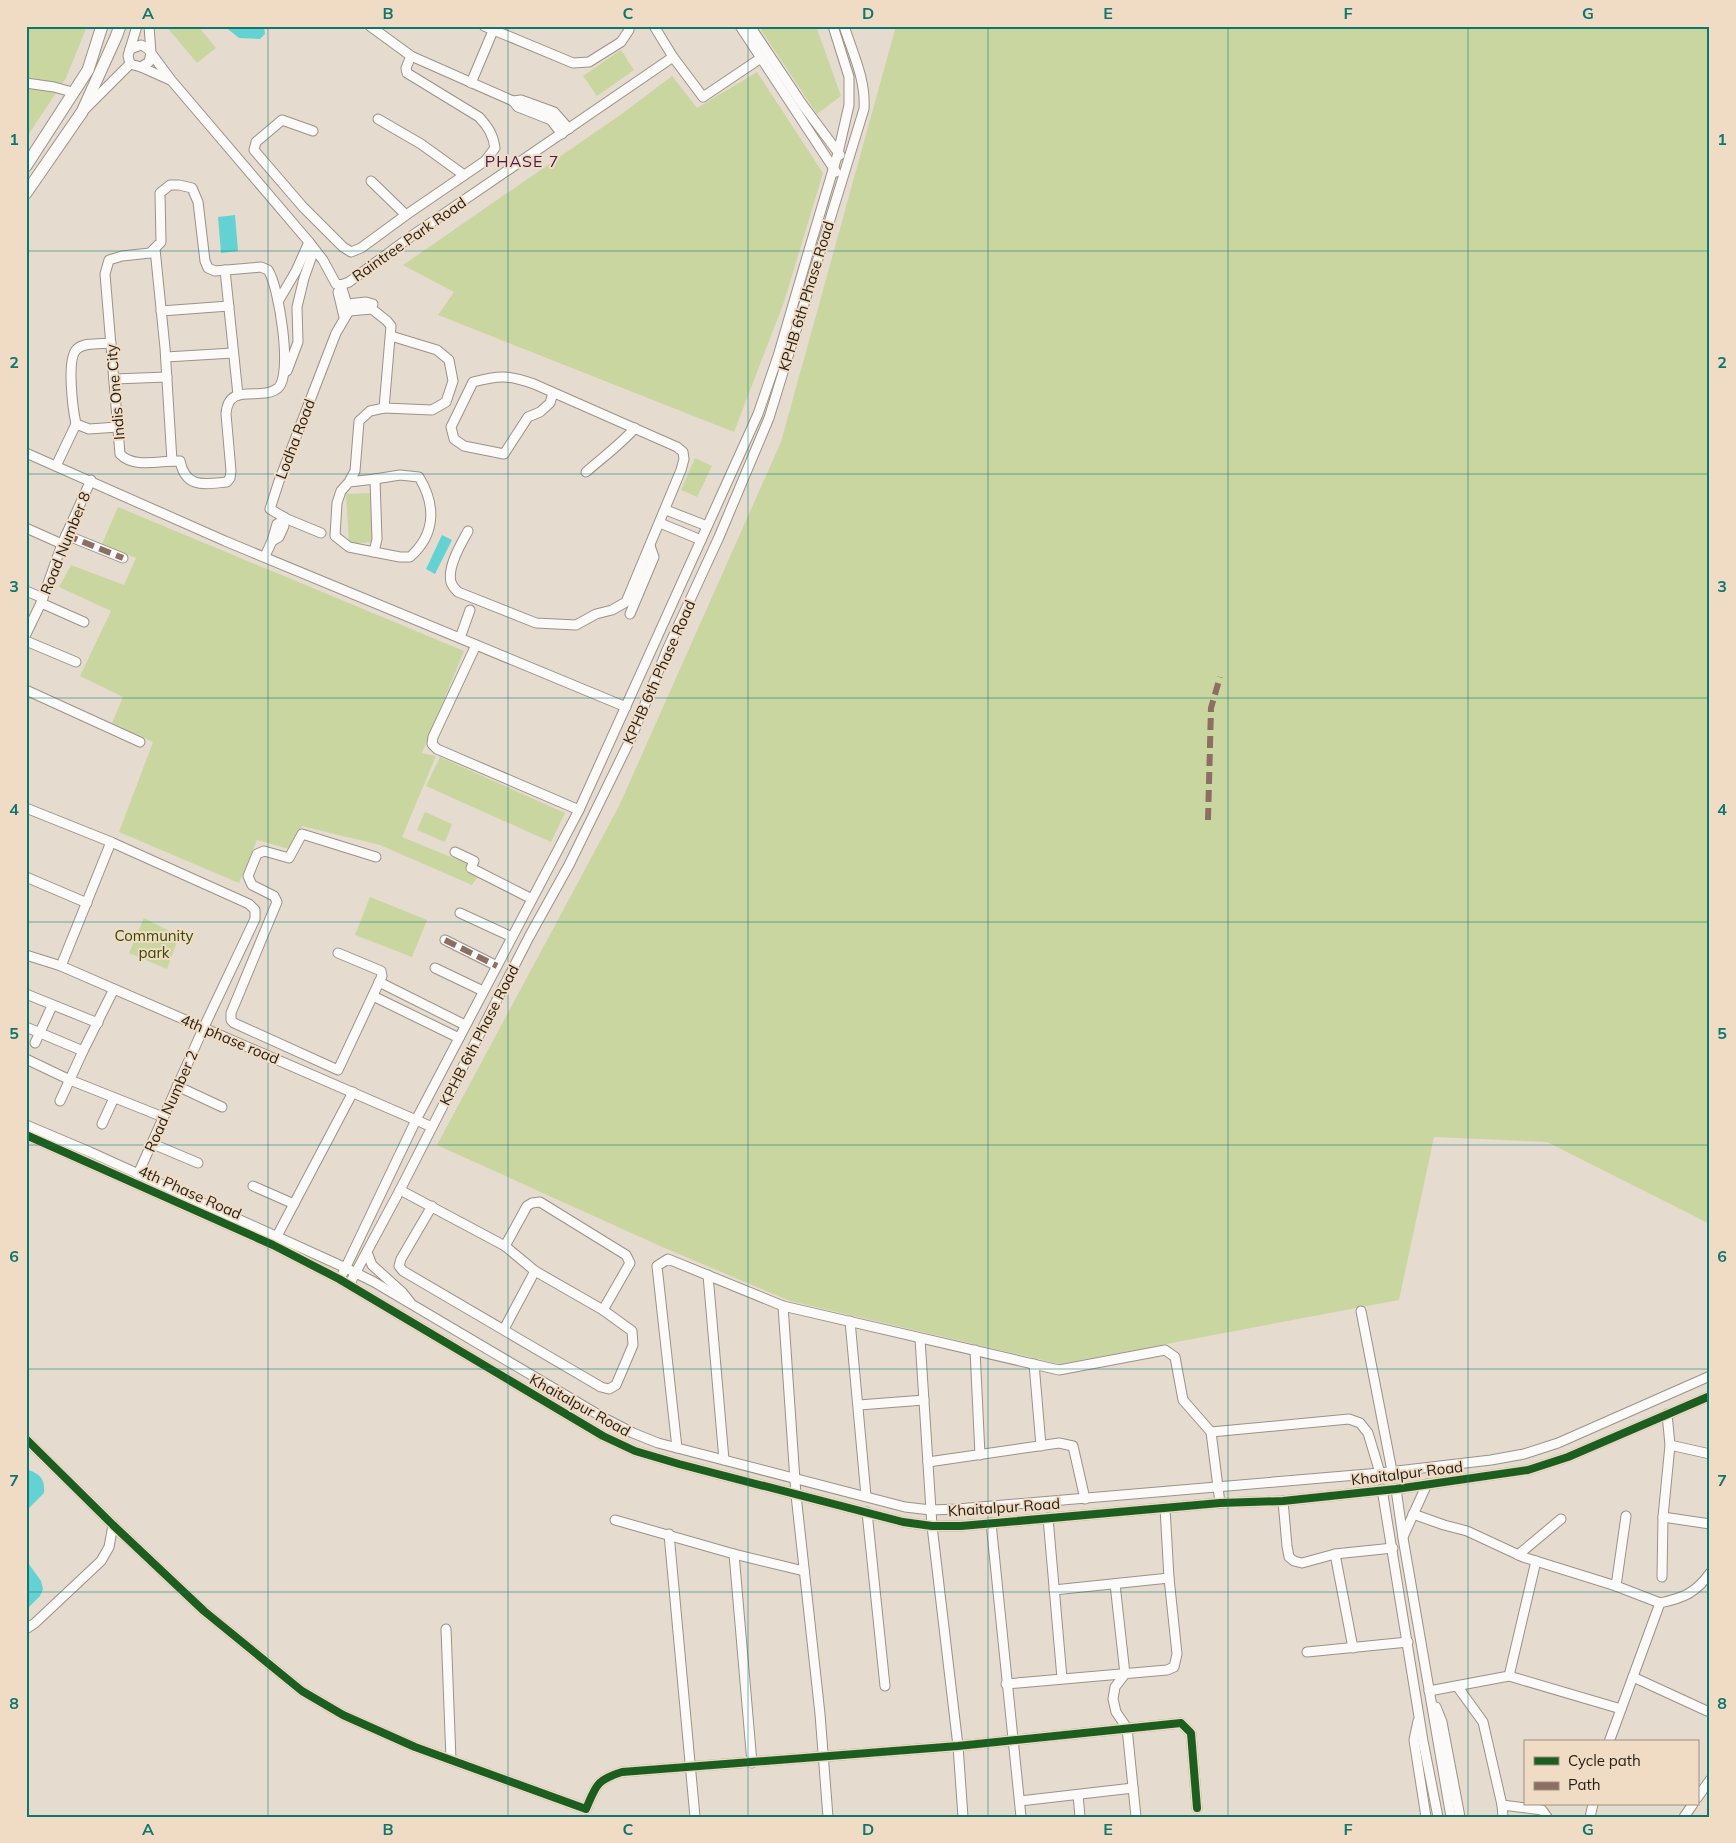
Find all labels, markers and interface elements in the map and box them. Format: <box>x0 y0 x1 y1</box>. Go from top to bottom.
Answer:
text: A <box>142 3 154 23</box>
text: B <box>382 3 394 23</box>
text: C <box>623 3 634 23</box>
text: D <box>862 3 874 23</box>
text: E <box>1103 3 1113 23</box>
text: F <box>1343 3 1353 23</box>
text: G <box>1582 3 1594 23</box>
text: 1 <box>9 129 19 149</box>
text: 1 <box>1717 129 1727 149</box>
district label: PHASE 7 <box>485 151 559 171</box>
street label: Raintree Park Road <box>348 193 470 285</box>
street label: KPHB 6th Phase Road <box>774 219 838 373</box>
street label: Indis One City <box>101 343 129 441</box>
text: 2 <box>9 352 19 372</box>
text: 2 <box>1717 352 1727 372</box>
street label: Lodha Road <box>271 396 319 482</box>
street label: Road Number 8 <box>36 489 94 597</box>
text: 3 <box>9 576 19 596</box>
text: 3 <box>1717 576 1727 596</box>
street label: KPHB 6th Phase Road <box>619 597 699 747</box>
text: 4 <box>9 799 19 819</box>
text: 4 <box>1717 799 1727 819</box>
park label: Community park <box>115 926 194 962</box>
street label: KPHB 6th Phase Road <box>435 961 523 1109</box>
street label: 4th phase road <box>178 1010 282 1068</box>
text: 5 <box>9 1023 19 1043</box>
text: 5 <box>1717 1023 1727 1043</box>
street label: Road Number 2 <box>140 1047 202 1155</box>
street label: 4th Phase Road <box>136 1161 244 1223</box>
text: 6 <box>9 1246 19 1266</box>
text: 6 <box>1717 1246 1727 1266</box>
street label: Khaitalpur Road <box>526 1369 634 1441</box>
street label: Khaitalpur Road <box>1350 1457 1464 1489</box>
text: 7 <box>9 1470 19 1490</box>
text: 7 <box>1717 1470 1727 1490</box>
street label: Khaitalpur Road <box>947 1494 1061 1520</box>
text: 8 <box>9 1693 19 1713</box>
text: 8 <box>1717 1693 1727 1713</box>
legend <box>1524 1740 1698 1806</box>
text: Cycle path <box>1568 1751 1641 1770</box>
text: Path <box>1568 1775 1600 1794</box>
text: A <box>142 1819 154 1839</box>
text: B <box>382 1819 394 1839</box>
text: C <box>623 1819 634 1839</box>
text: D <box>862 1819 874 1839</box>
text: E <box>1103 1819 1113 1839</box>
text: F <box>1343 1819 1353 1839</box>
text: G <box>1582 1819 1594 1839</box>

